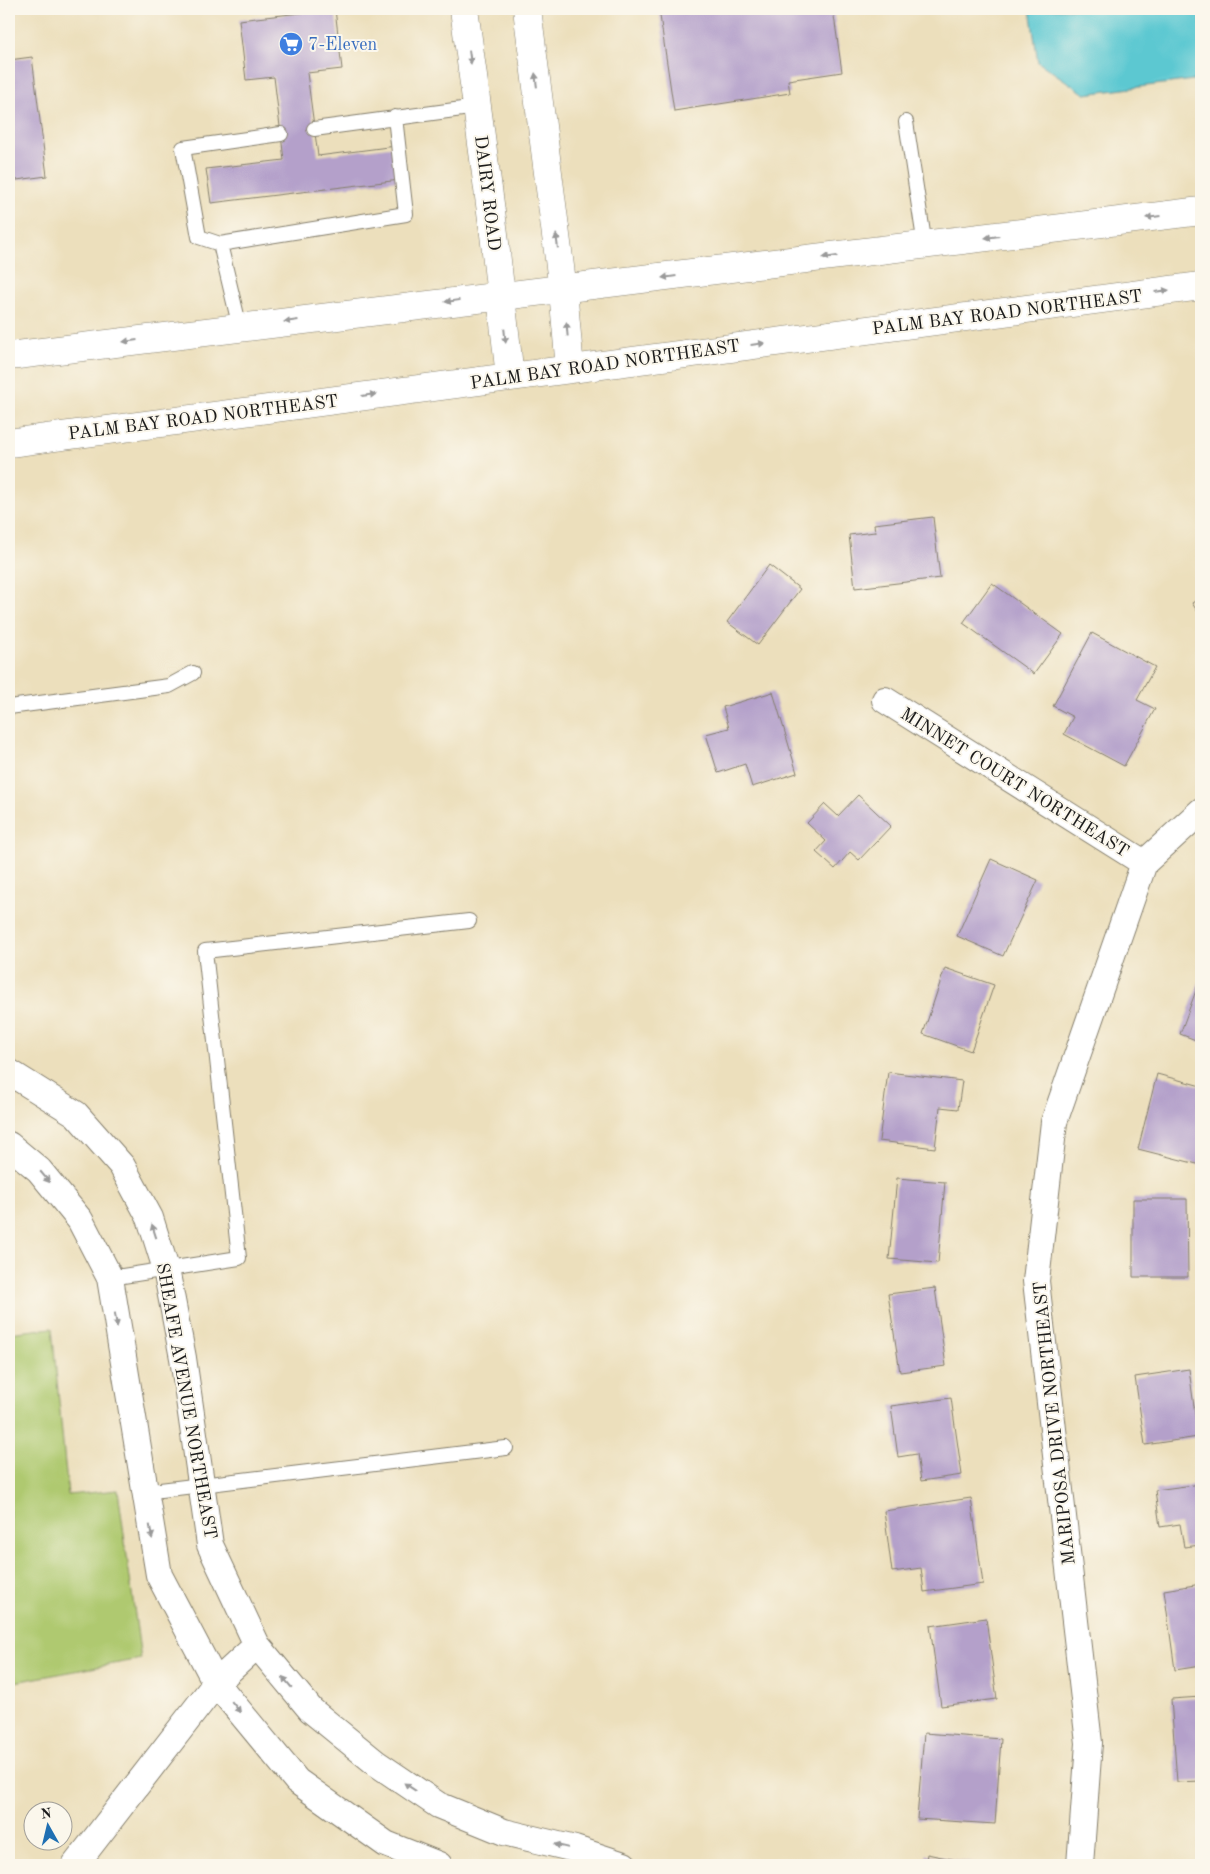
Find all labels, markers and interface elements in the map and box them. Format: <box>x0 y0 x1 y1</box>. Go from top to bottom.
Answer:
supermarket icon: 7-Eleven <box>278 31 304 57</box>
place label: 7-Eleven <box>308 36 378 54</box>
one-way arrow <box>467 49 475 65</box>
one-way arrow <box>532 72 540 88</box>
street label: DAIRY ROAD <box>471 134 503 252</box>
one-way arrow <box>1145 213 1161 221</box>
one-way arrow <box>553 233 561 249</box>
one-way arrow <box>983 233 999 241</box>
one-way arrow <box>822 253 838 261</box>
one-way arrow <box>661 273 677 281</box>
street label: PALM BAY ROAD NORTHEAST <box>871 287 1143 339</box>
one-way arrow <box>1154 287 1170 295</box>
one-way arrow <box>444 297 460 305</box>
one-way arrow <box>283 317 299 325</box>
one-way arrow <box>562 321 570 337</box>
one-way arrow <box>501 328 509 344</box>
one-way arrow <box>122 337 138 345</box>
street label: PALM BAY ROAD NORTHEAST <box>469 337 741 393</box>
one-way arrow <box>750 340 766 348</box>
one-way arrow <box>362 391 378 399</box>
street label: PALM BAY ROAD NORTHEAST <box>67 392 339 444</box>
street label: MINNET COURT NORTHEAST <box>897 705 1132 861</box>
one-way arrow <box>40 1171 51 1184</box>
one-way arrow <box>150 1223 158 1238</box>
street label: SHEAFE AVENUE NORTHEAST <box>153 1262 219 1541</box>
street label: MARIPOSA DRIVE NORTHEAST <box>1031 1280 1079 1566</box>
one-way arrow <box>113 1312 121 1328</box>
one-way arrow <box>148 1524 156 1540</box>
one-way arrow <box>282 1675 293 1688</box>
one-way arrow <box>231 1701 242 1714</box>
one-way arrow <box>404 1782 417 1791</box>
north arrow <box>22 1802 72 1852</box>
text: N <box>40 1806 53 1822</box>
one-way arrow <box>553 1841 568 1849</box>

